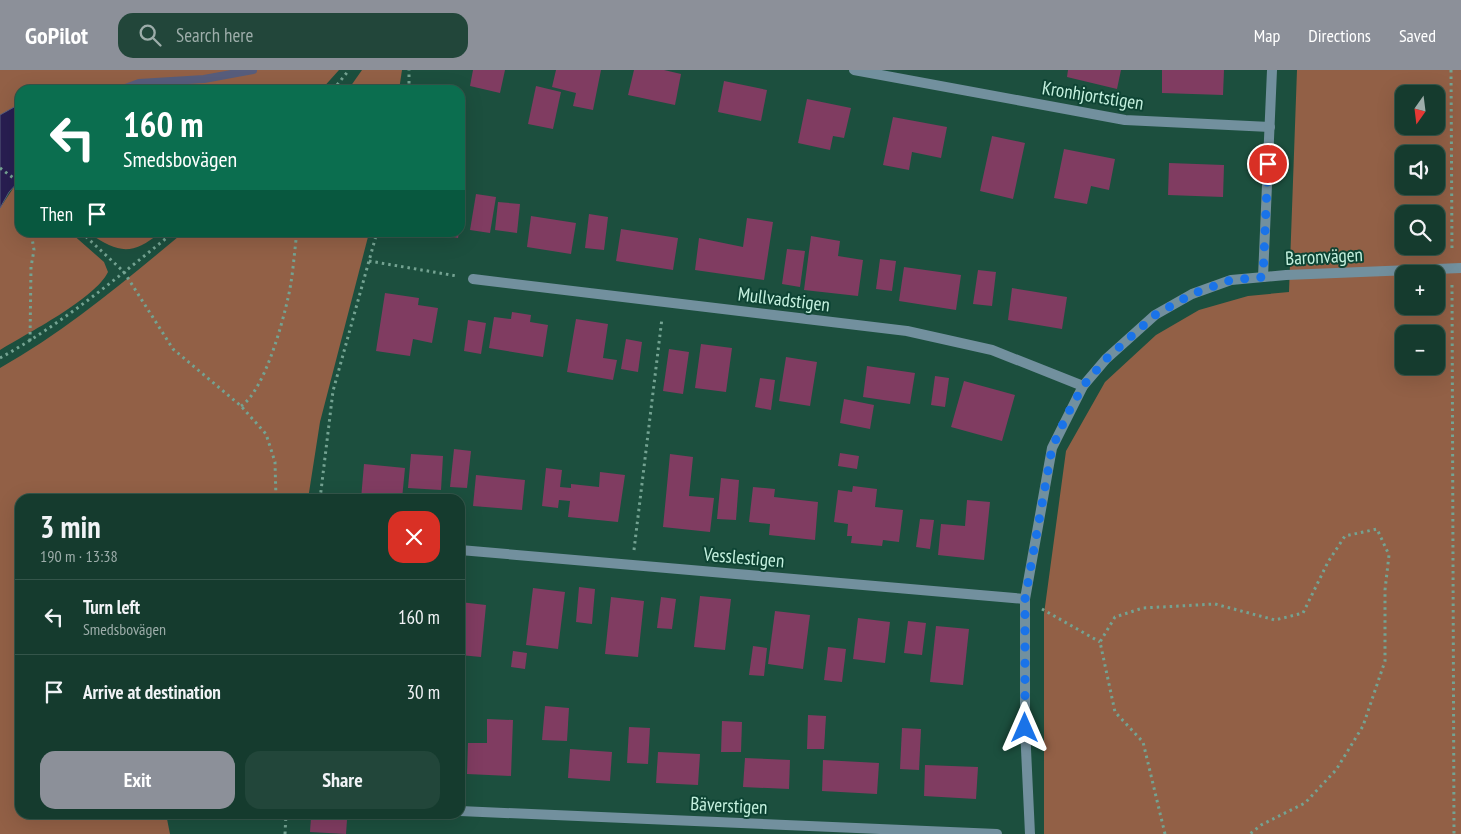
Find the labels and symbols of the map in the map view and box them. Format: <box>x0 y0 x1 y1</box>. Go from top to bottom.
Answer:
street label: Kronhjortstigen <box>1041 75 1145 115</box>
north arrow <box>1395 85 1445 135</box>
pin <box>1247 143 1289 185</box>
street label: Baronvägen <box>1285 242 1363 270</box>
street label: Mullvadstigen <box>737 281 831 317</box>
street label: Vesslestigen <box>702 541 785 572</box>
position arrow <box>998 701 1050 753</box>
street label: Bäverstigen <box>690 791 768 819</box>

